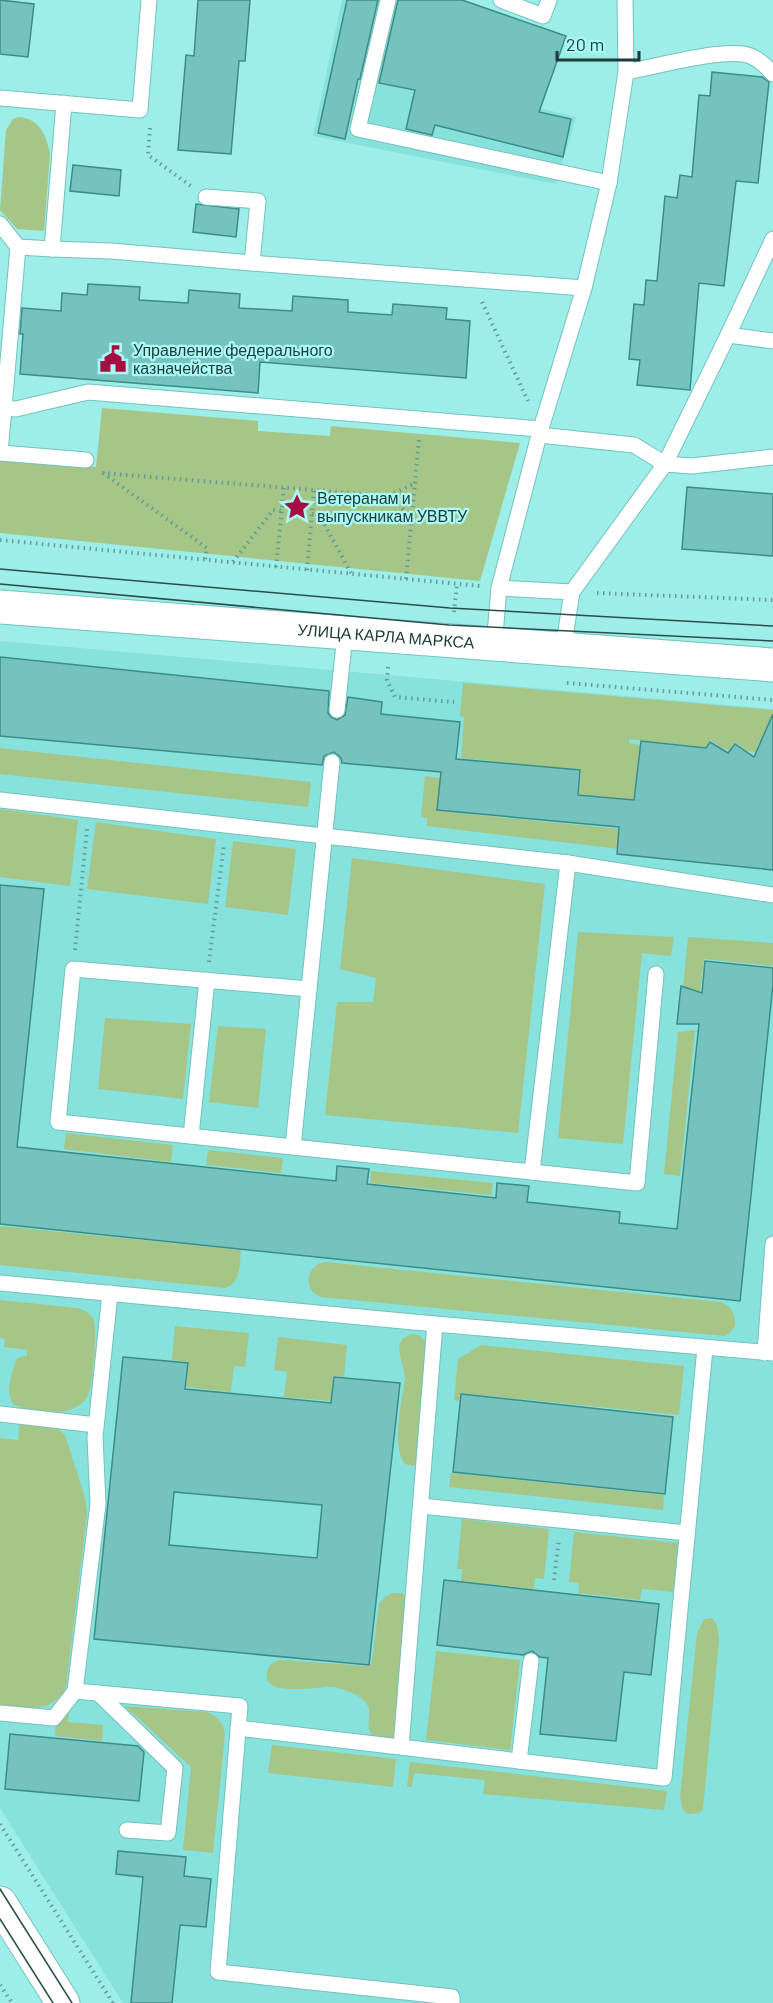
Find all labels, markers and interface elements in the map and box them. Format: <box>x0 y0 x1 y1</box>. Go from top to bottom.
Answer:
scale bar <box>557 24 640 62</box>
text: 20 m <box>566 33 604 55</box>
place label: Управление федерального казначейства <box>133 340 333 377</box>
public building icon: Управление федерального казначейства <box>98 344 128 374</box>
place label: Ветеранам и выпускникам УВВТУ <box>317 488 468 525</box>
place icon: Ветеранам и выпускникам УВВТУ <box>282 492 312 522</box>
street label: УЛИЦА КАРЛА МАРКСА <box>297 619 475 652</box>

